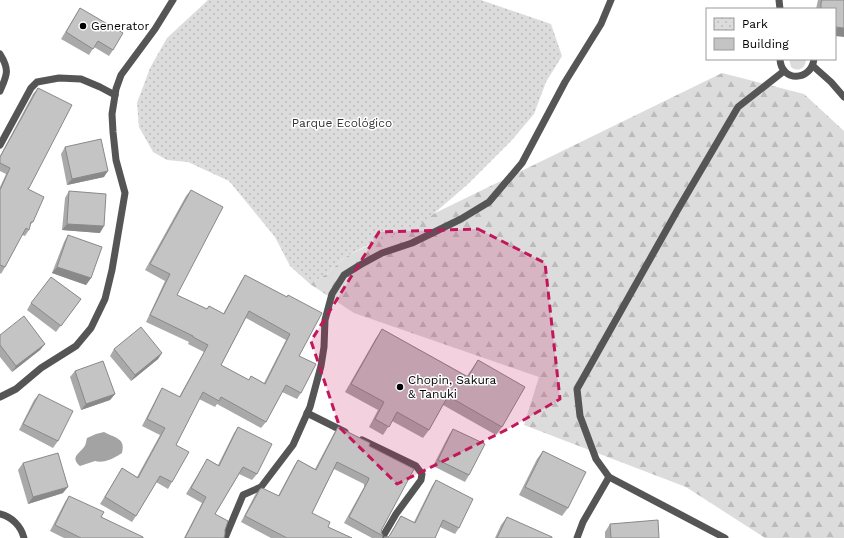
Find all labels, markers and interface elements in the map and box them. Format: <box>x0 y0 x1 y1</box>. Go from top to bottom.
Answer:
legend <box>706 8 836 60</box>
text: Park <box>742 17 768 31</box>
place label: Generator <box>91 19 149 33</box>
marker: Generator <box>78 21 88 31</box>
text: Building <box>742 37 789 51</box>
park label: Parque Ecológico <box>292 116 392 130</box>
place label: Chopin, Sakura & Tanuki <box>408 373 497 401</box>
marker: Chopin, Sakura & Tanuki <box>395 382 405 392</box>

